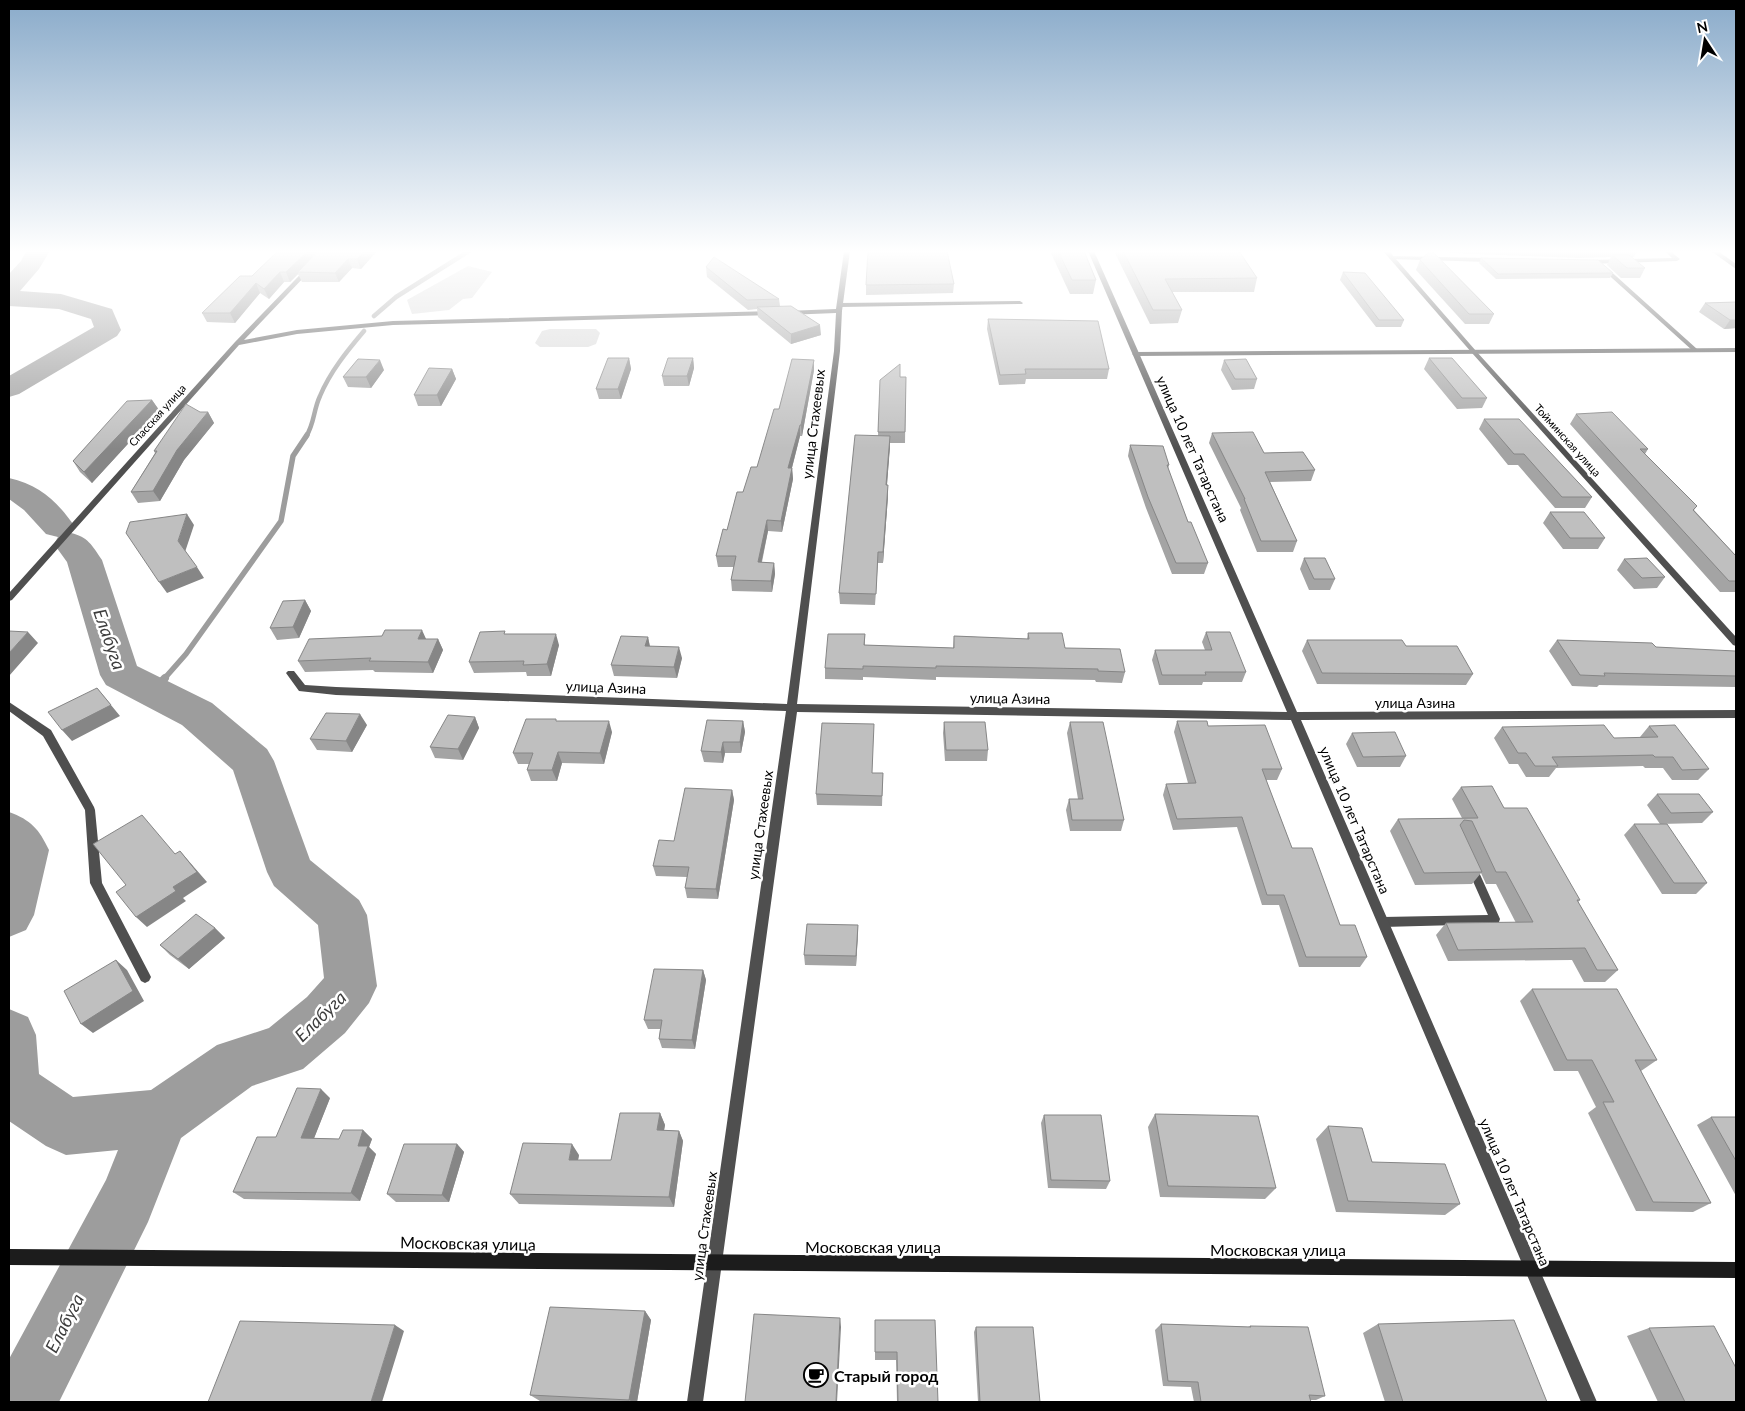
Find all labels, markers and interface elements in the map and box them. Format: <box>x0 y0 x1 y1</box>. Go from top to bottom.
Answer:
north arrow <box>1680 15 1730 65</box>
text: N <box>1695 17 1709 36</box>
street label: улица Стахеевых <box>798 368 828 480</box>
street label: улица 10 лет Татарстана <box>1153 373 1233 525</box>
street label: Спасская улица <box>126 381 188 449</box>
street label: Тойминская улица <box>1532 401 1604 479</box>
water label: Елабуга <box>89 606 131 672</box>
street label: улица Азина <box>565 677 647 697</box>
street label: улица Азина <box>970 689 1050 707</box>
street label: улица Азина <box>1375 694 1455 711</box>
street label: улица 10 лет Татарстана <box>1316 744 1394 896</box>
street label: улица Стахеевых <box>744 769 776 881</box>
water label: Елабуга <box>290 986 350 1046</box>
street label: улица 10 лет Татарстана <box>1476 1116 1554 1268</box>
street label: улица Стахеевых <box>688 1170 720 1282</box>
street label: Московская улица <box>400 1232 536 1254</box>
street label: Московская улица <box>805 1237 941 1256</box>
street label: Московская улица <box>1210 1240 1346 1259</box>
water label: Елабуга <box>40 1290 88 1356</box>
cafe icon: Старый город <box>803 1362 829 1388</box>
place label: Старый город <box>834 1366 938 1385</box>

